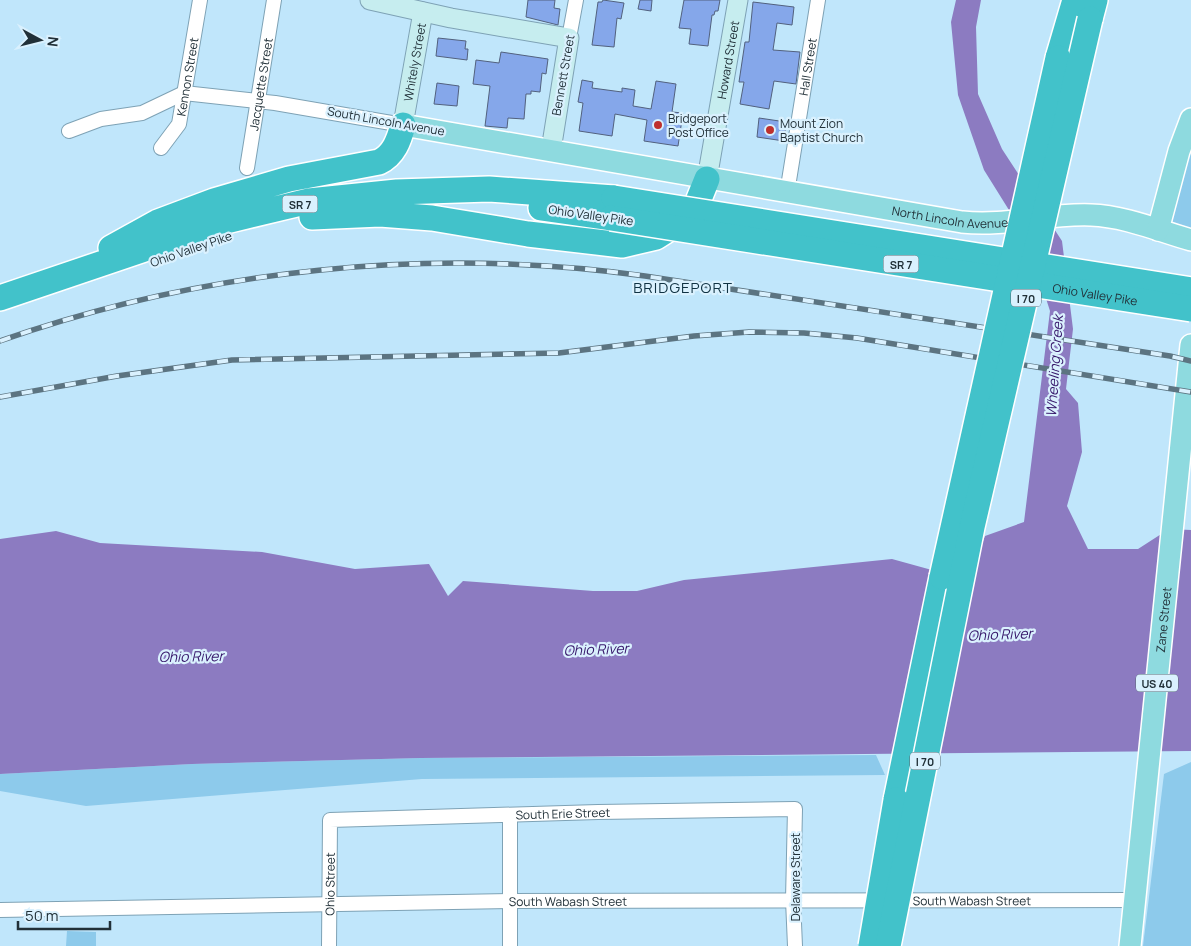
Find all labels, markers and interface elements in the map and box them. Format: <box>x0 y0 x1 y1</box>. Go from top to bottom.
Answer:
north arrow <box>15 15 65 65</box>
street label: Howard Street <box>712 19 743 100</box>
street label: Whitely Street <box>399 21 429 103</box>
street label: Bennett Street <box>548 33 579 117</box>
text: N <box>43 35 63 48</box>
street label: Kennon Street <box>172 36 202 117</box>
street label: Jacquette Street <box>245 36 276 132</box>
street label: Hall Street <box>794 36 820 97</box>
street label: South Lincoln Avenue <box>326 102 446 140</box>
place label: Bridgeport Post Office <box>668 110 729 141</box>
place label: Mount Zion Baptist Church <box>780 115 863 146</box>
marker: Bridgeport Post Office <box>652 119 664 131</box>
marker: Mount Zion Baptist Church <box>764 124 776 136</box>
road number: SR 7 <box>282 195 318 212</box>
street label: Ohio Valley Pike <box>547 201 635 229</box>
street label: North Lincoln Avenue <box>891 202 1009 232</box>
street label: Ohio Valley Pike <box>148 227 234 271</box>
road number: SR 7 <box>884 255 918 272</box>
district label: BRIDGEPORT <box>633 277 733 298</box>
street label: Ohio Valley Pike <box>1051 279 1139 309</box>
road number: I 70 <box>1011 290 1041 306</box>
water label: Wheeling Creek <box>1041 312 1067 418</box>
street label: Zane Street <box>1151 586 1175 653</box>
water label: Ohio River <box>967 623 1035 645</box>
water label: Ohio River <box>563 638 631 660</box>
water label: Ohio River <box>158 646 226 666</box>
road number: US 40 <box>1136 674 1178 691</box>
road number: I 70 <box>910 752 940 769</box>
street label: South Erie Street <box>515 803 611 823</box>
street label: Delaware Street <box>787 832 804 921</box>
street label: Ohio Street <box>321 852 338 916</box>
street label: South Wabash Street <box>509 892 627 910</box>
street label: South Wabash Street <box>913 892 1031 909</box>
scale bar <box>18 898 110 930</box>
text: 50 m <box>25 905 59 926</box>

